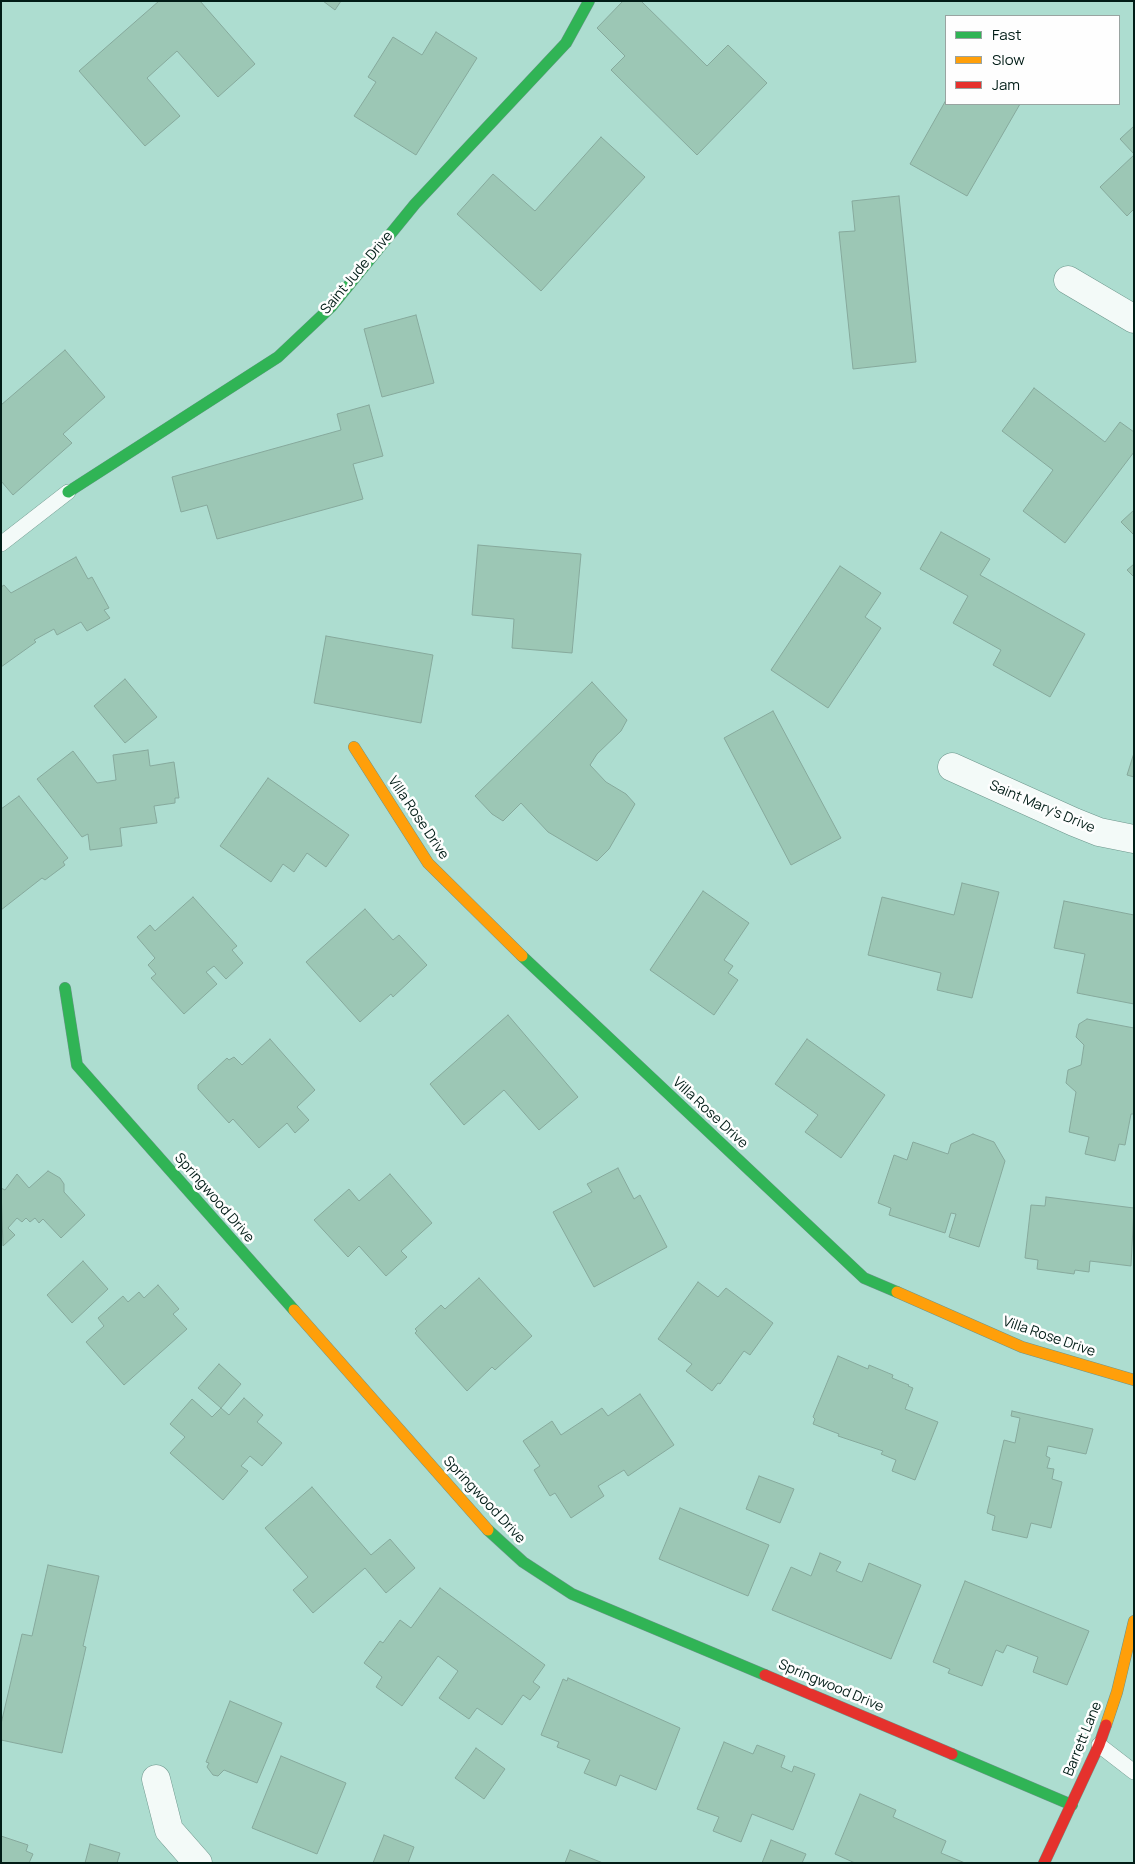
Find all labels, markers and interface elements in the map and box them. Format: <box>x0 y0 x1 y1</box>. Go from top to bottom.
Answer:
legend <box>945 15 1120 105</box>
text: Fast <box>992 24 1021 45</box>
text: Slow <box>992 49 1025 70</box>
text: Jam <box>992 74 1020 95</box>
street label: Saint Jude Drive <box>317 228 397 318</box>
street label: Villa Rose Drive <box>384 773 452 863</box>
street label: Saint Mary's Drive <box>987 777 1097 837</box>
street label: Villa Rose Drive <box>669 1074 751 1152</box>
street label: Springwood Drive <box>171 1150 257 1246</box>
street label: Villa Rose Drive <box>1001 1313 1097 1361</box>
street label: Springwood Drive <box>439 1453 529 1547</box>
street label: Springwood Drive <box>776 1656 886 1716</box>
street label: Barrett Lane <box>1060 1699 1106 1779</box>

